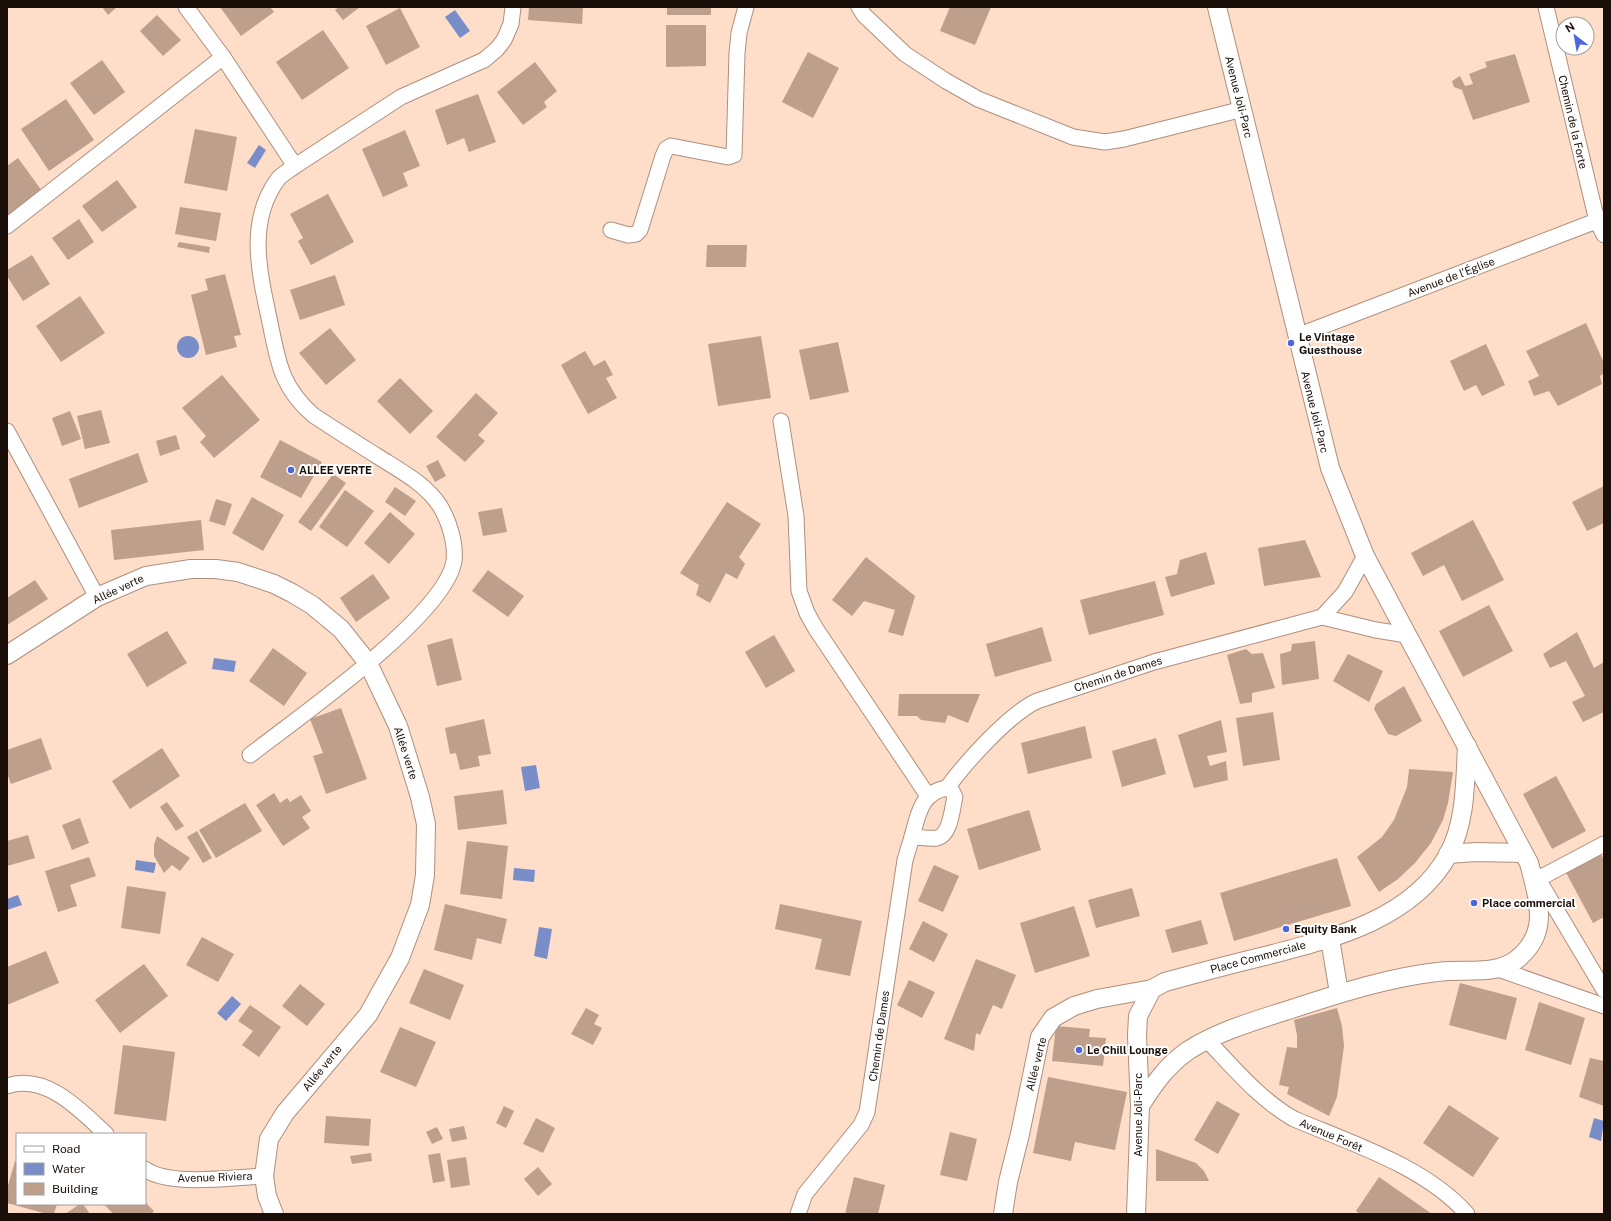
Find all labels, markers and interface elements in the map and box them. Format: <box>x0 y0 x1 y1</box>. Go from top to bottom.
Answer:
north arrow <box>1555 16 1595 56</box>
text: N <box>1563 20 1577 35</box>
street label: Avenue Joli-Parc <box>1223 55 1255 139</box>
street label: Chemin de la Forte <box>1556 74 1590 170</box>
street label: Avenue de l'Église <box>1405 254 1496 299</box>
place label: Le Vintage Guesthouse <box>1299 331 1362 356</box>
marker: Le Vintage Guesthouse <box>1286 338 1296 348</box>
street label: Avenue Joli-Parc <box>1299 370 1331 454</box>
place label: ALLEE VERTE <box>299 464 372 476</box>
marker: ALLEE VERTE <box>286 465 296 475</box>
street label: Allée verte <box>90 572 146 606</box>
street label: Chemin de Dames <box>1073 654 1164 694</box>
street label: Allée verte <box>392 725 420 781</box>
place label: Place commercial <box>1482 897 1576 909</box>
marker: Place commercial <box>1469 898 1479 908</box>
place label: Equity Bank <box>1294 923 1358 935</box>
marker: Equity Bank <box>1281 924 1291 934</box>
street label: Place Commerciale <box>1209 938 1307 976</box>
street label: Chemin de Dames <box>867 989 891 1082</box>
street label: Allée verte <box>1024 1036 1048 1092</box>
street label: Allée verte <box>300 1043 344 1093</box>
place label: Le Chill Lounge <box>1087 1044 1168 1056</box>
marker: Le Chill Lounge <box>1074 1045 1084 1055</box>
street label: Avenue Joli-Parc <box>1132 1073 1144 1157</box>
street label: Avenue Forêt <box>1298 1116 1364 1154</box>
legend <box>16 1133 146 1205</box>
text: Road <box>52 1142 80 1156</box>
text: Water <box>52 1162 86 1176</box>
street label: Avenue Riviera <box>177 1170 253 1184</box>
text: Building <box>52 1182 98 1196</box>

